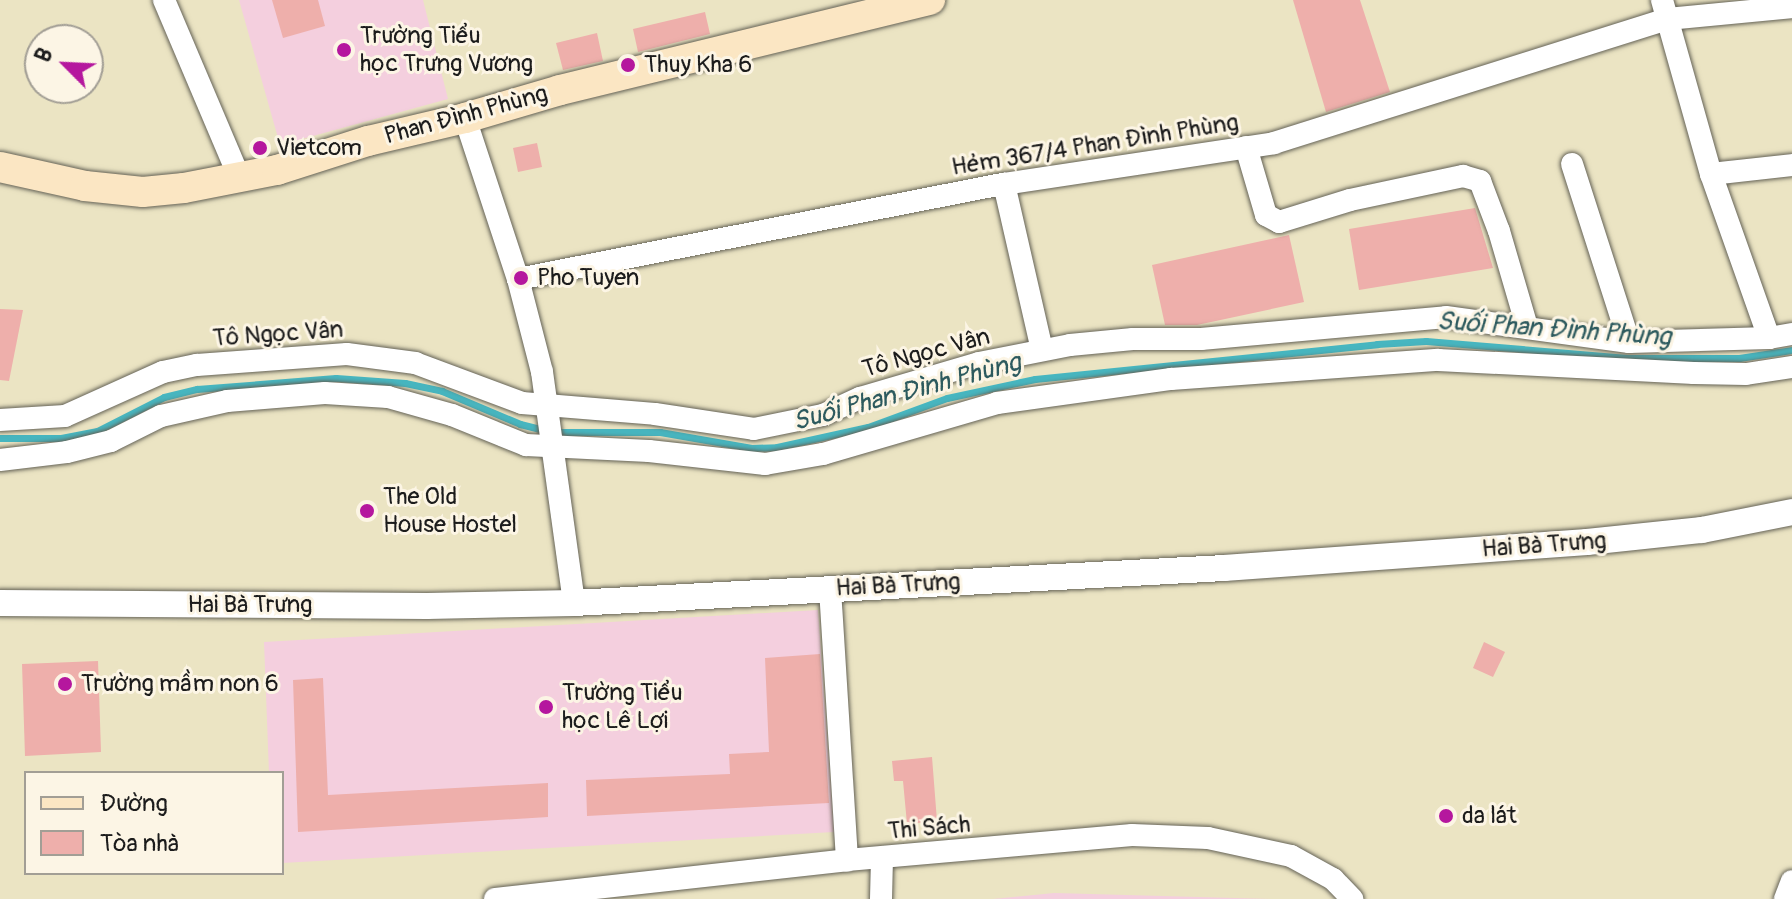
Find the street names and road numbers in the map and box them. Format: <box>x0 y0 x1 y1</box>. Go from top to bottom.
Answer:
street label: Phan Đình Phùng <box>381 79 551 151</box>
street label: Hẻm 367/4 Phan Đình Phùng <box>950 108 1240 182</box>
street label: Tô Ngọc Vân <box>212 315 344 353</box>
street label: Tô Ngọc Vân <box>859 322 993 384</box>
street label: Hai Bà Trưng <box>1481 526 1607 564</box>
street label: Hai Bà Trưng <box>835 567 961 603</box>
street label: Hai Bà Trưng <box>188 591 312 619</box>
street label: Thi Sách <box>886 810 972 846</box>

